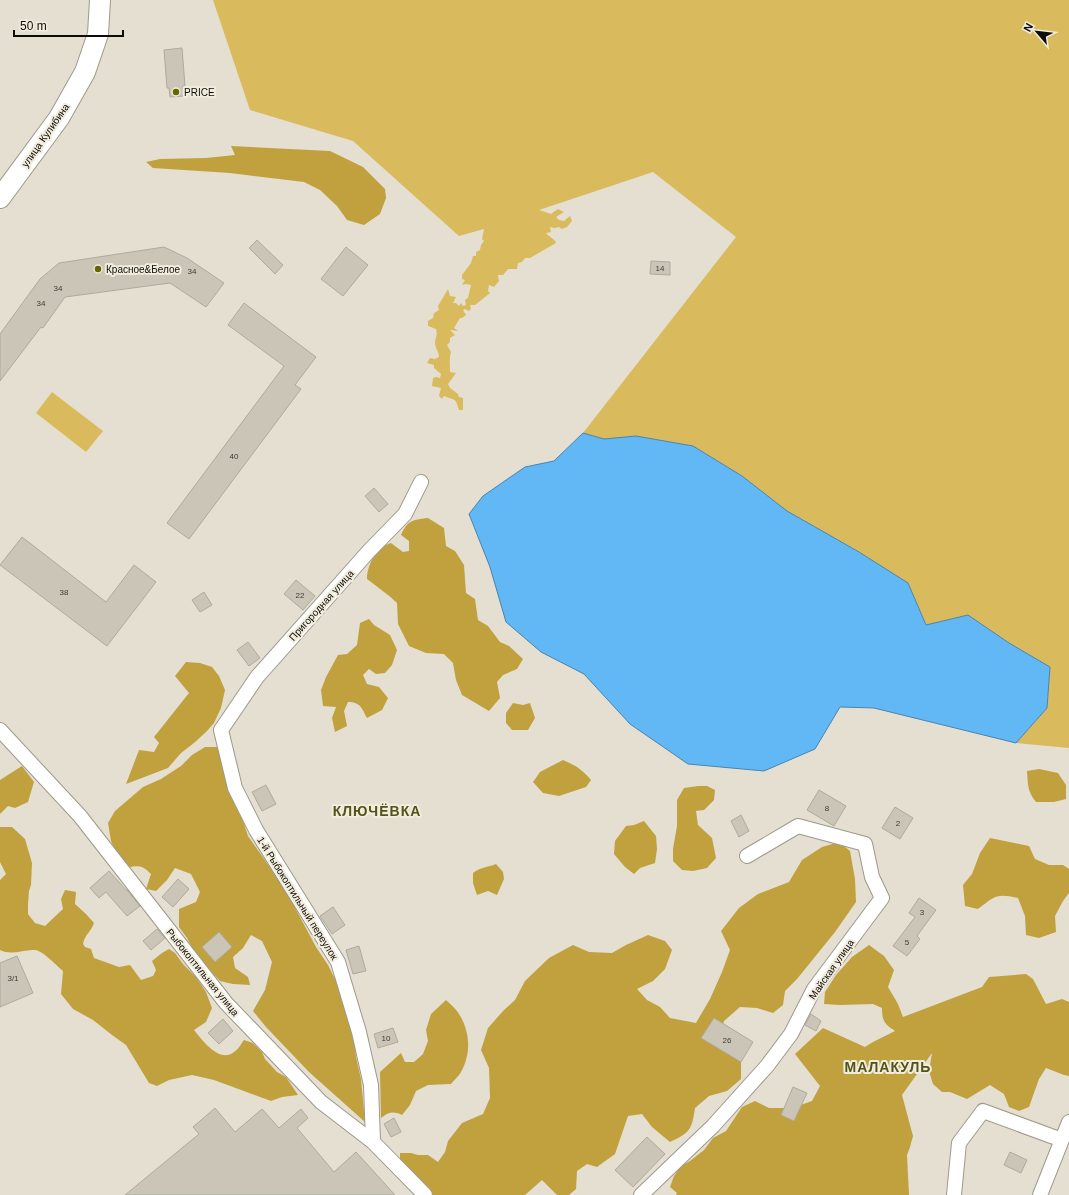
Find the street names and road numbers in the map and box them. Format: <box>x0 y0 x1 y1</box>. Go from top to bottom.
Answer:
street label: улица Кулибина <box>19 101 72 169</box>
street label: Пригородная улица <box>287 568 356 643</box>
street label: 1-й Рыбокоптильный переулок <box>255 835 340 962</box>
street label: Рыбокоптильная улица <box>164 927 241 1018</box>
street label: Майская улица <box>807 937 856 1001</box>

